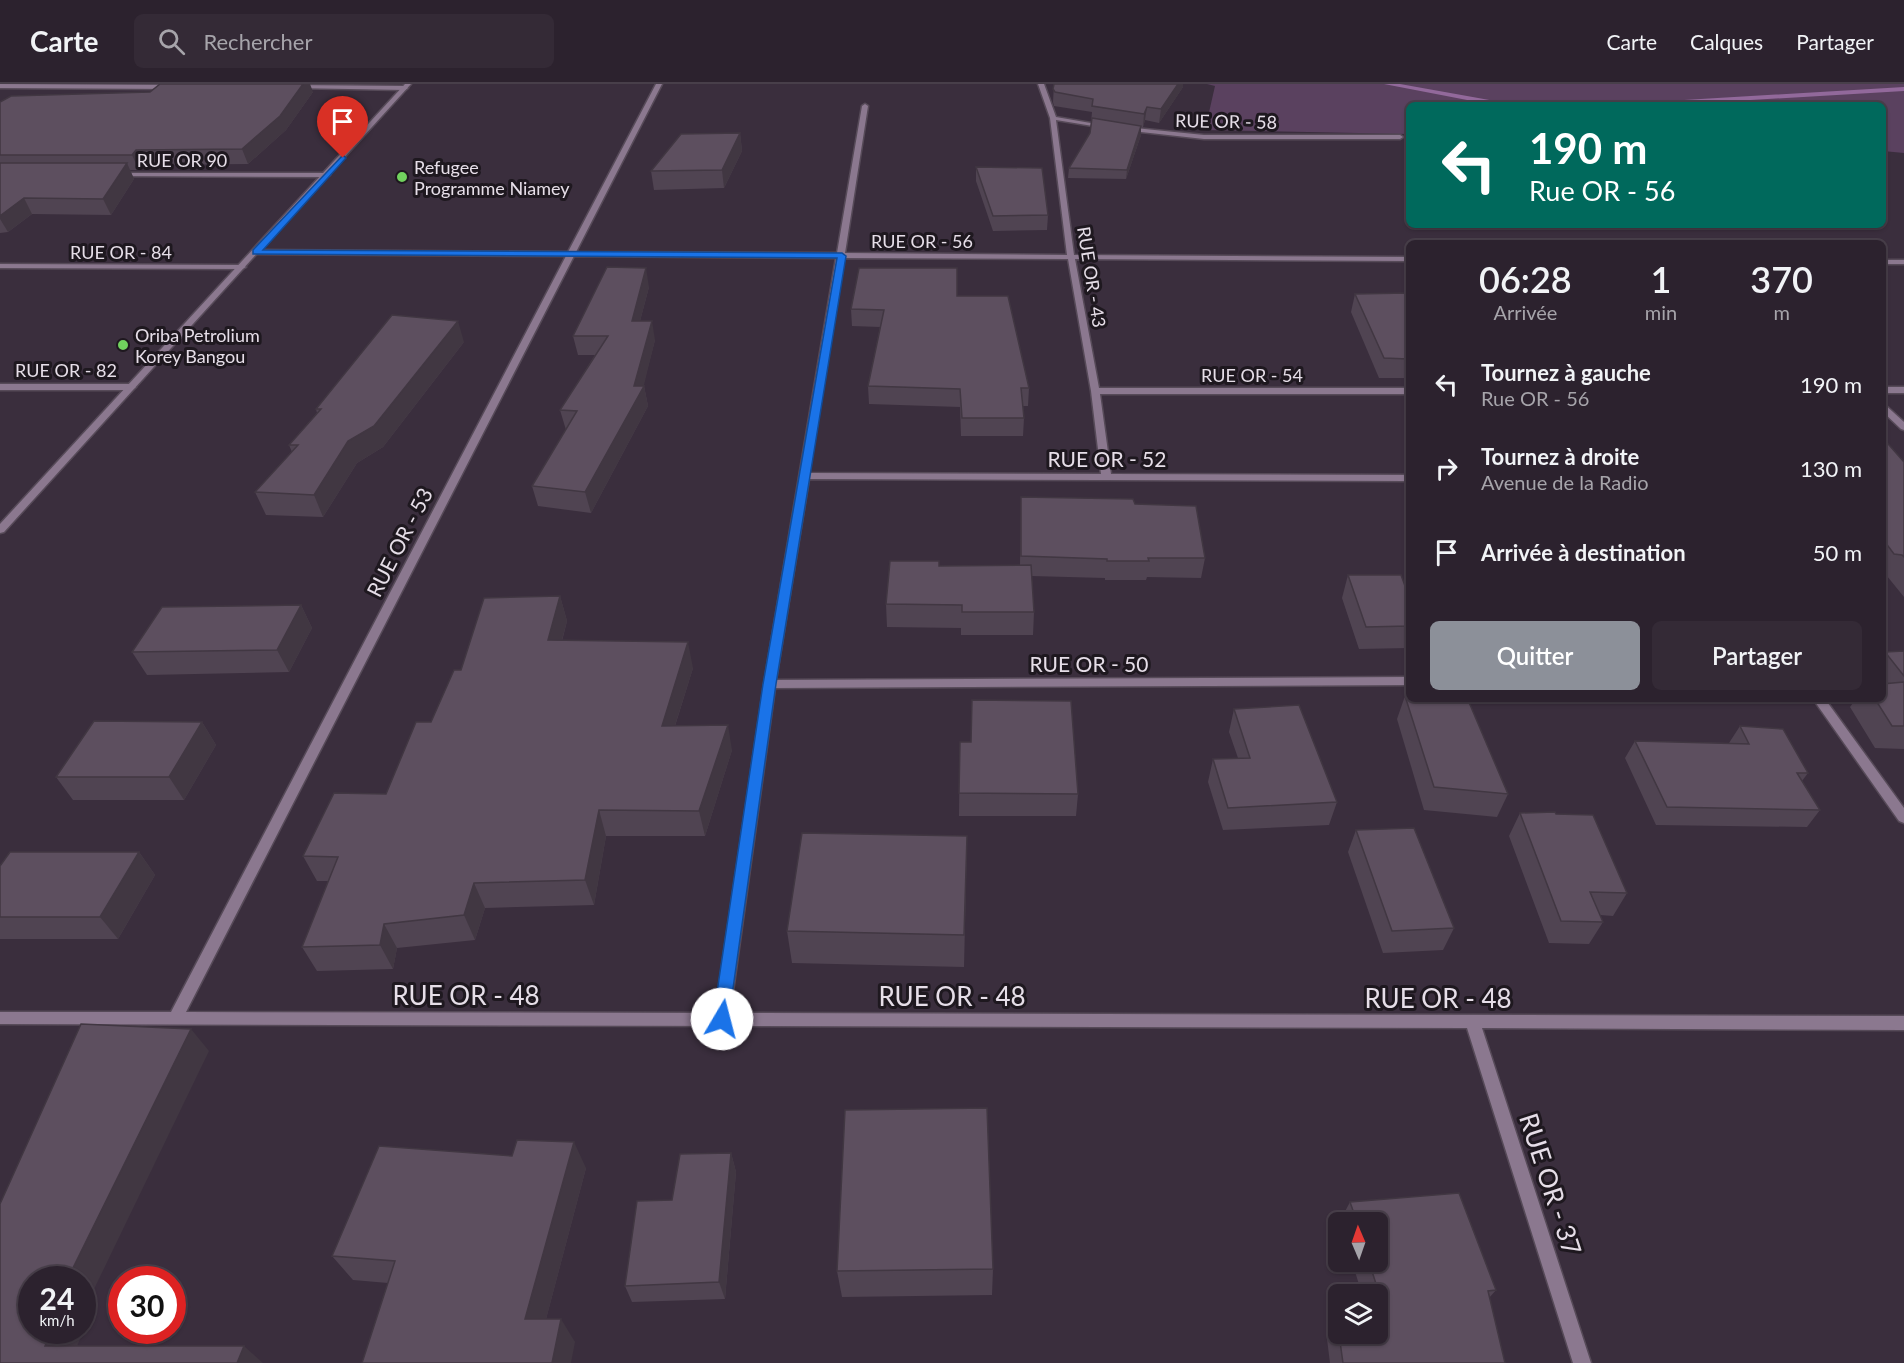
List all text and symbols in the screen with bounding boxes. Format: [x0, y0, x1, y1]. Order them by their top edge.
search box [134, 14, 554, 68]
text: Carte [30, 24, 98, 58]
icon: search [155, 25, 188, 58]
text: Rechercher [203, 28, 312, 55]
text: Carte [1606, 29, 1657, 54]
text: Calques [1690, 29, 1763, 54]
text: Partager [1796, 29, 1874, 54]
pin [317, 96, 368, 158]
icon: arrive [326, 105, 359, 138]
street label: RUE OR - 58 [1175, 109, 1277, 133]
text: 190 m [1529, 123, 1647, 173]
icon: left [1430, 126, 1508, 204]
street label: RUE OR 90 [137, 149, 227, 171]
place label: Refugee Programme Niamey [414, 156, 570, 199]
marker: Refugee Programme Niamey [395, 170, 409, 184]
text: Rue OR - 56 [1529, 174, 1675, 207]
street label: RUE OR - 43 [1073, 225, 1111, 329]
street label: RUE OR - 56 [871, 230, 973, 252]
street label: RUE OR - 84 [70, 241, 172, 263]
text: 06:28 [1479, 257, 1572, 301]
text: 1 [1651, 257, 1671, 301]
text: 370 [1750, 257, 1813, 301]
text: Arrivée [1493, 300, 1557, 324]
text: min [1645, 300, 1677, 324]
text: m [1773, 300, 1790, 324]
place label: Oriba Petrolium Korey Bangou [135, 324, 260, 367]
marker: Oriba Petrolium Korey Bangou [116, 338, 130, 352]
street label: RUE OR - 82 [15, 359, 117, 381]
text: Tournez à gauche [1481, 359, 1651, 386]
street label: RUE OR - 54 [1201, 364, 1303, 386]
icon: left [1430, 368, 1463, 401]
text: 190 m [1800, 371, 1862, 398]
text: Rue OR - 56 [1481, 386, 1589, 410]
text: Tournez à droite [1481, 443, 1639, 470]
street label: RUE OR - 52 [1048, 446, 1166, 471]
icon: right [1430, 452, 1463, 485]
text: 130 m [1800, 455, 1862, 482]
text: Avenue de la Radio [1481, 470, 1649, 494]
street label: RUE OR - 53 [361, 483, 437, 601]
icon: arrive [1430, 536, 1463, 569]
text: Arrivée à destination [1481, 539, 1686, 566]
text: 50 m [1813, 539, 1862, 566]
button: Quitter [1430, 621, 1640, 690]
button: Partager [1652, 621, 1862, 690]
street label: RUE OR - 50 [1030, 651, 1148, 676]
street label: RUE OR - 48 [392, 979, 540, 1011]
street label: RUE OR - 48 [878, 980, 1026, 1012]
street label: RUE OR - 48 [1364, 982, 1512, 1014]
position arrow [690, 987, 754, 1051]
street label: RUE OR - 37 [1513, 1109, 1589, 1259]
north arrow [1328, 1212, 1388, 1272]
map controls [1328, 1212, 1388, 1344]
speed limit sign: 30 [108, 1266, 186, 1344]
text: 24 [40, 1280, 74, 1316]
button: layers [1328, 1284, 1388, 1344]
text: km/h [39, 1311, 75, 1329]

